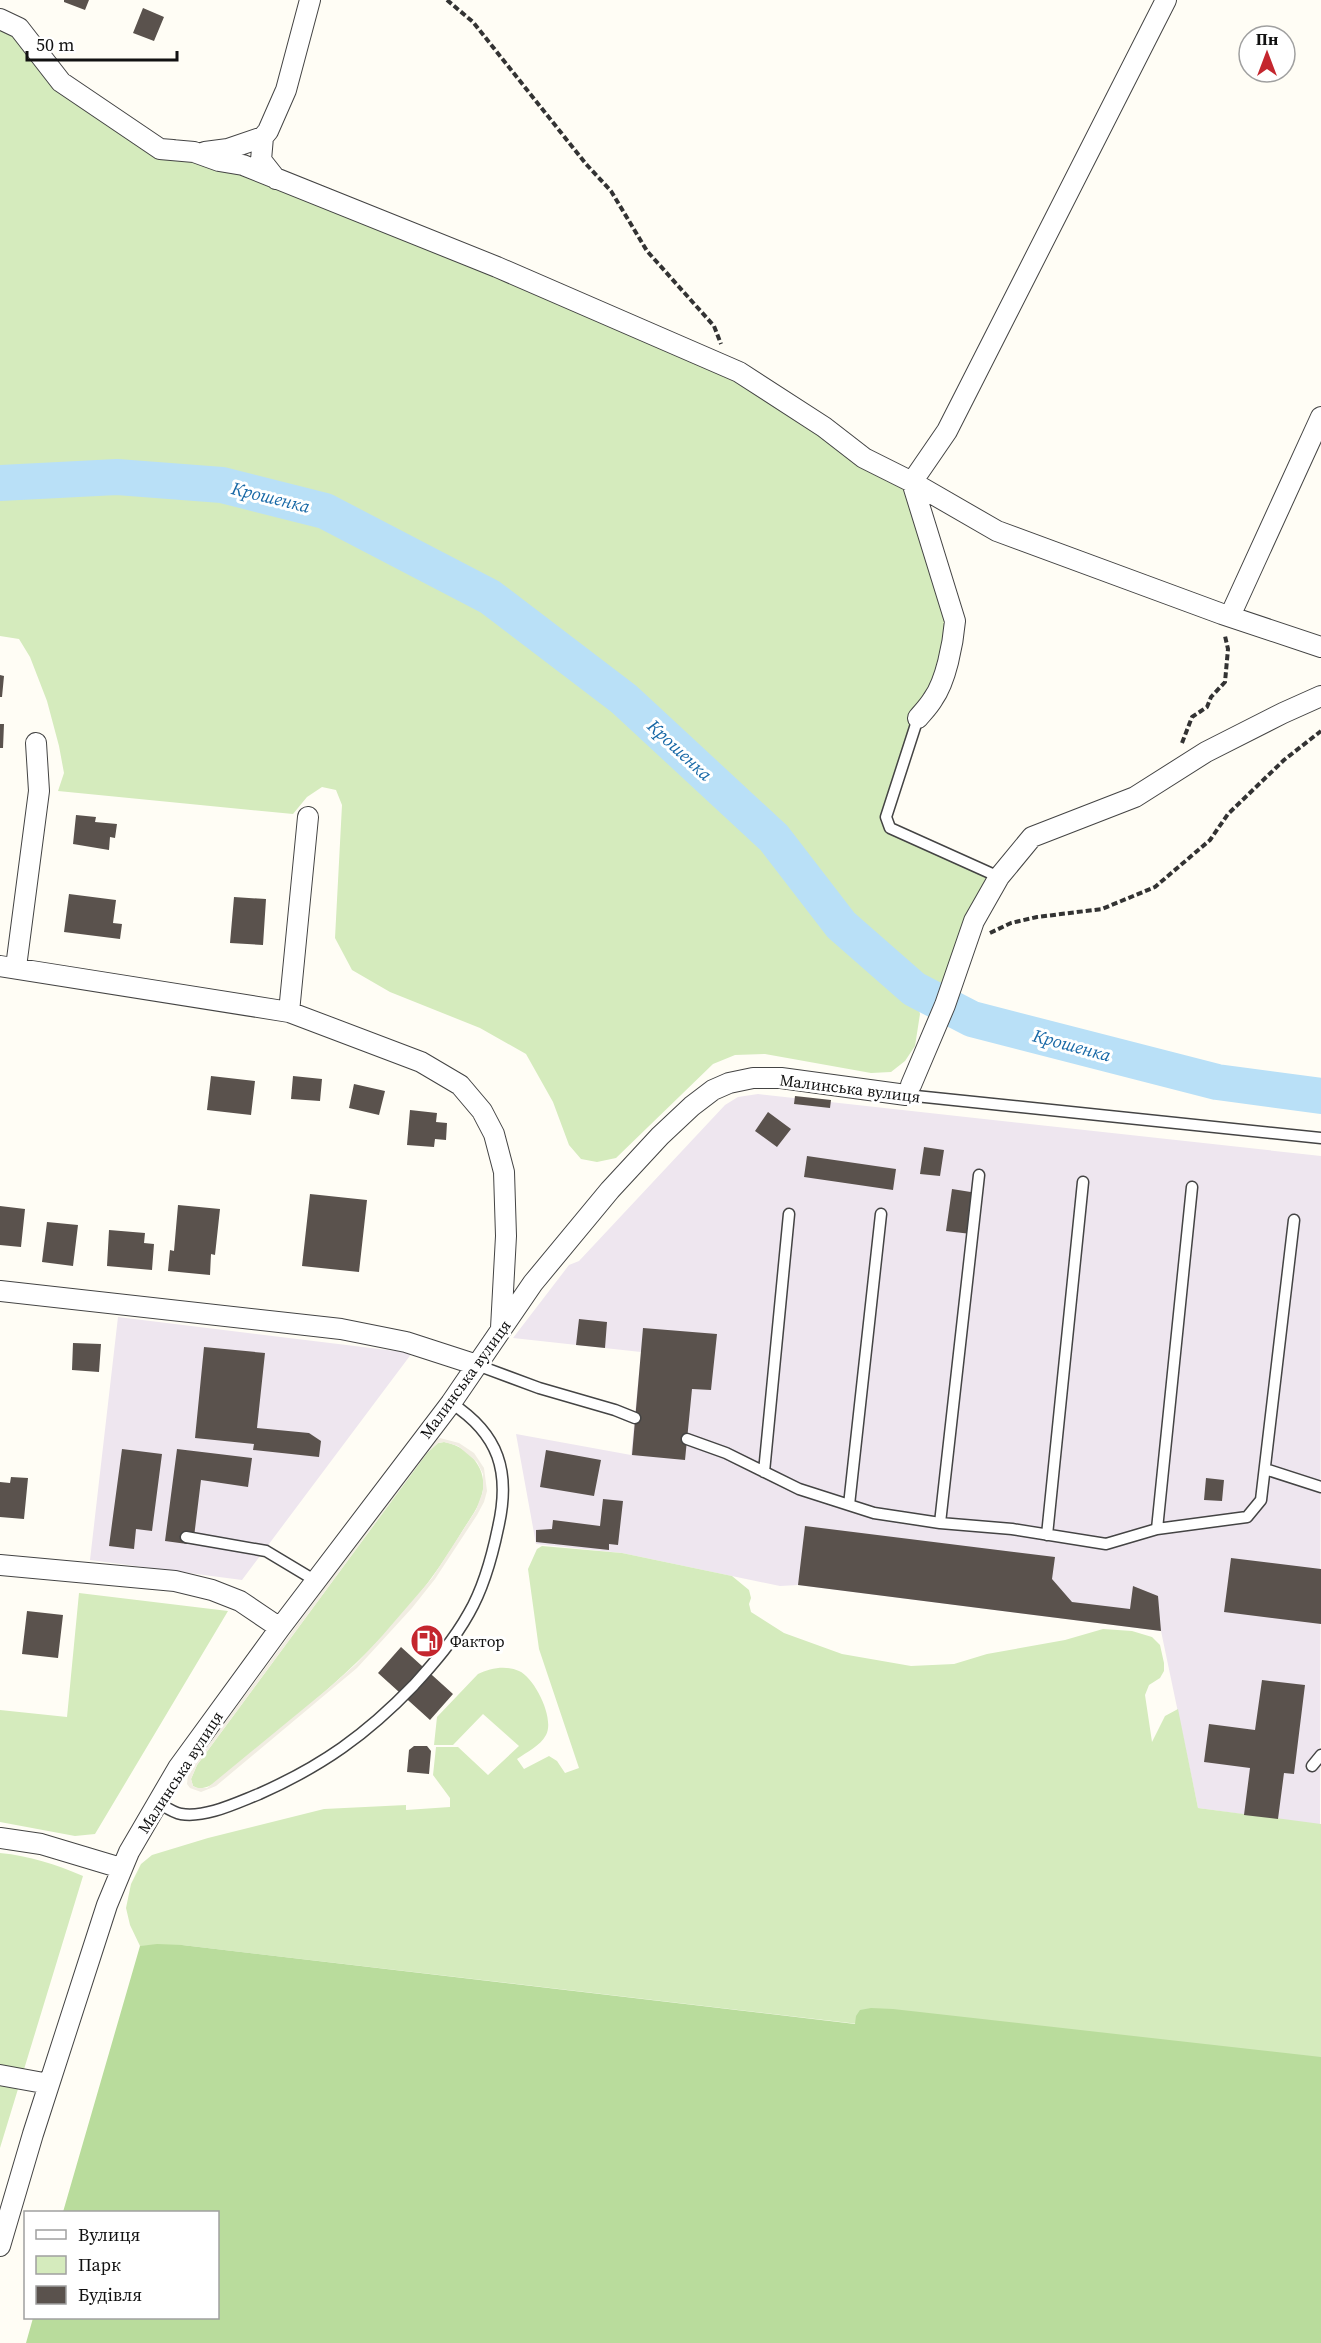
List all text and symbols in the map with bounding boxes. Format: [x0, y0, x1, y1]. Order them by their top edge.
scale bar [27, 24, 177, 62]
north arrow [1237, 24, 1297, 84]
text: Пн [1256, 28, 1278, 50]
text: 50 m [36, 32, 74, 57]
water label: Крошенка [228, 475, 313, 519]
water label: Крошенка [641, 713, 718, 787]
water label: Крошенка [1029, 1022, 1114, 1068]
street label: Малинська вулиця [778, 1068, 922, 1108]
street label: Малинська вулиця [414, 1315, 516, 1443]
fuel station icon: Фактор [409, 1623, 445, 1659]
place label: Фактор [450, 1630, 505, 1652]
street label: Малинська вулиця [132, 1707, 228, 1837]
legend [24, 2211, 219, 2319]
text: Вулиця [78, 2222, 140, 2247]
text: Парк [78, 2252, 121, 2277]
text: Будівля [78, 2282, 142, 2307]

